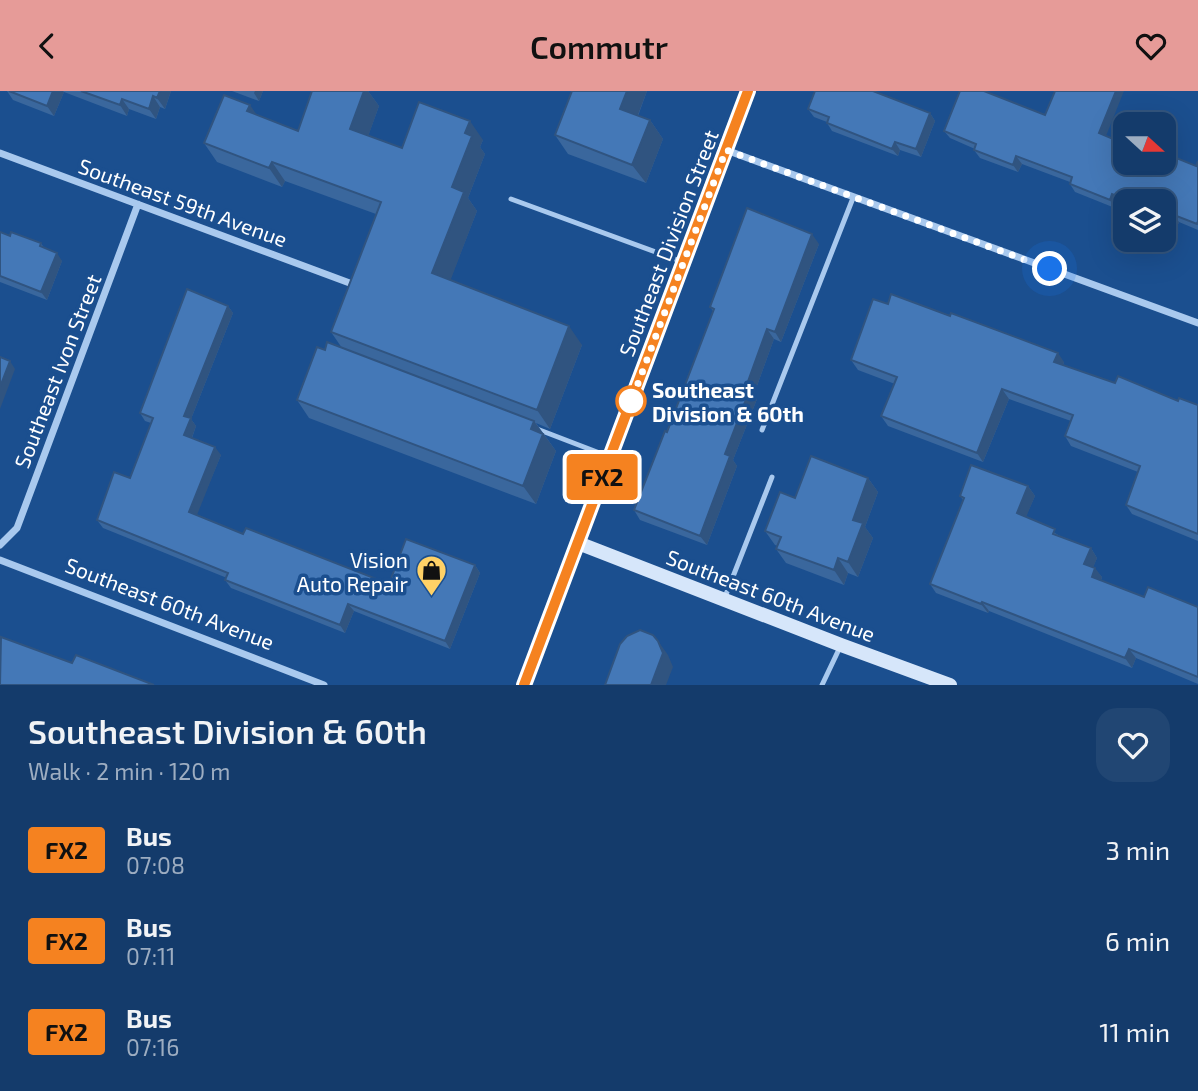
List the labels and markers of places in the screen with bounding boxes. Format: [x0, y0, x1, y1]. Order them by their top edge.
place label: Southeast Division & 60th [652, 377, 804, 426]
marker: Southeast Division & 60th [616, 386, 646, 416]
place label: Vision Auto Repair [297, 547, 409, 596]
shop icon: Vision Auto Repair [414, 554, 448, 598]

